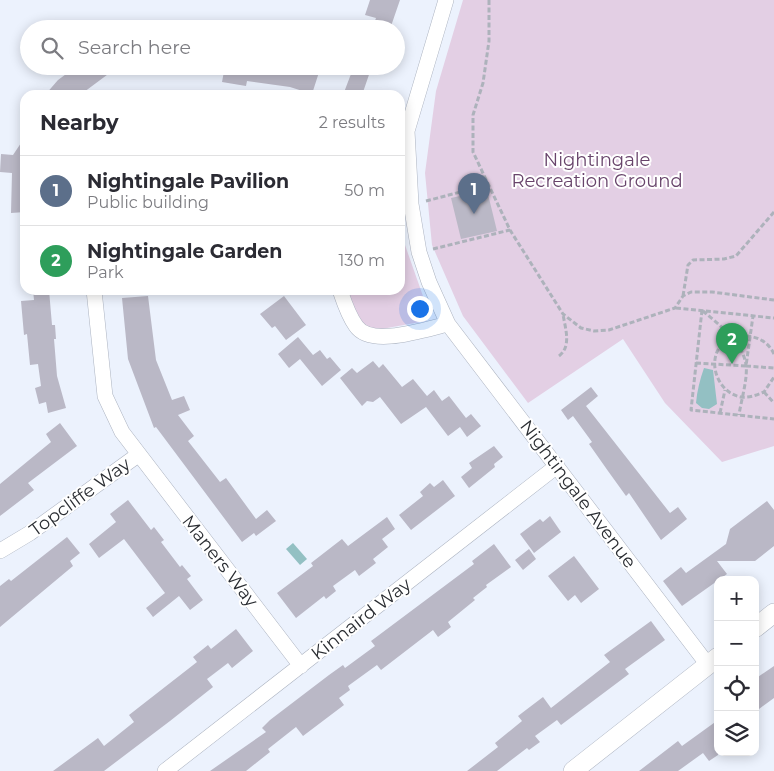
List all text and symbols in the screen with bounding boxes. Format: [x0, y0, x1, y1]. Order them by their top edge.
search box [20, 20, 405, 75]
icon: search [38, 34, 66, 62]
text: Search here [78, 36, 191, 59]
text: Nearby [40, 110, 119, 135]
text: 2 results [319, 113, 385, 132]
park label: Nightingale Recreation Ground [511, 149, 683, 192]
text: Nightingale Pavilion [87, 170, 289, 193]
pin: 1 [458, 173, 490, 214]
text: 1 [53, 181, 59, 200]
text: 50 m [344, 181, 385, 200]
text: Public building [87, 193, 209, 212]
text: Nightingale Garden [87, 240, 282, 263]
text: 2 [51, 251, 61, 270]
text: 130 m [338, 251, 385, 270]
text: Park [87, 263, 124, 282]
your location [407, 296, 433, 322]
pin: 2 [716, 323, 748, 364]
street label: Nightingale Avenue [515, 416, 641, 572]
street label: Topcliffe Way [25, 453, 135, 541]
street label: Maners Way [177, 511, 263, 612]
street label: Kinnaird Way [307, 573, 415, 665]
map controls [714, 576, 759, 756]
button: + [714, 576, 759, 621]
button: − [714, 621, 759, 666]
button: locate [714, 666, 759, 711]
button: layers [714, 711, 759, 756]

